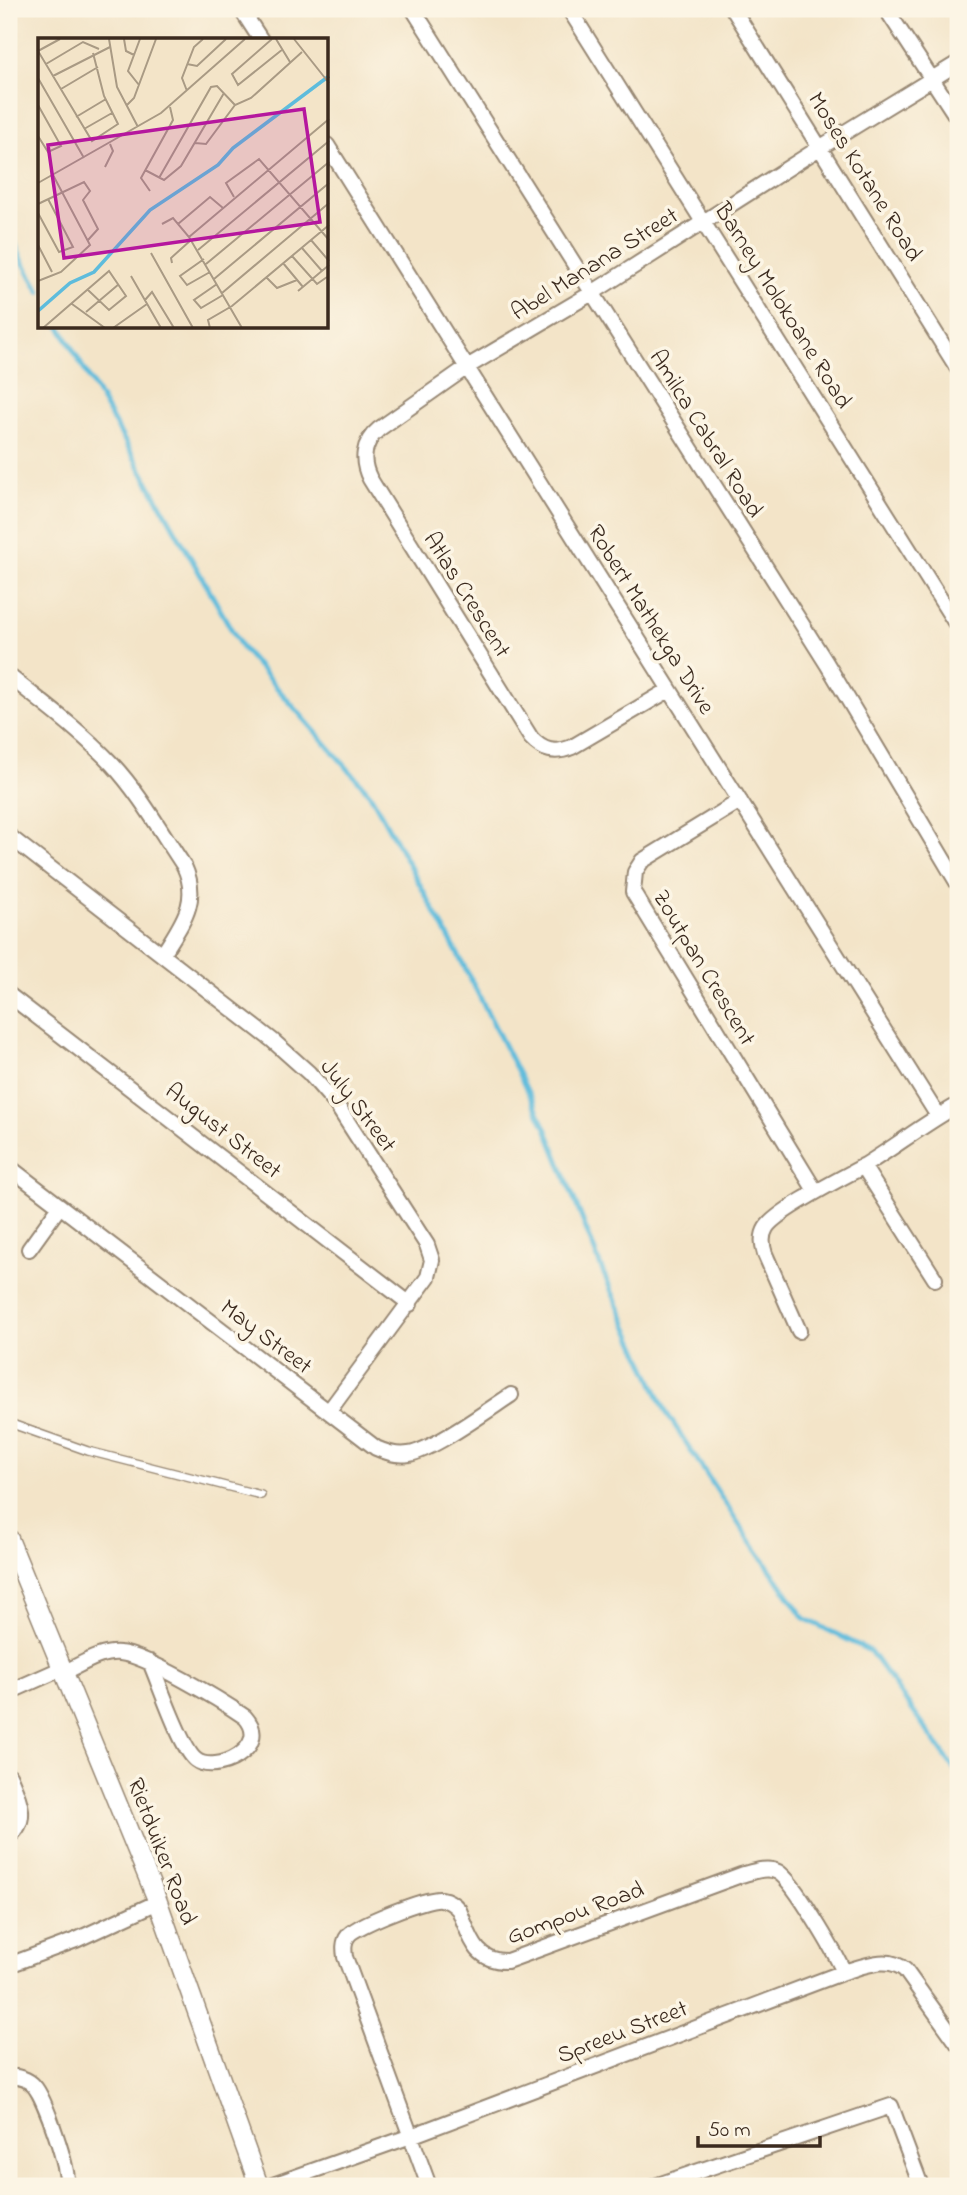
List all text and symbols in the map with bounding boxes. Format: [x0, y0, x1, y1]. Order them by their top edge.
inset map [38, 38, 329, 329]
street label: Moses Kotane Road [798, 86, 930, 269]
street label: Barney Molokoane Road [703, 196, 860, 417]
street label: Abel Manana Street [505, 199, 686, 331]
street label: Amilca Cabral Road [639, 343, 771, 526]
street label: Robert Mathekga Drive [577, 519, 723, 722]
street label: Atlas Crescent [413, 525, 519, 665]
street label: Zoutpan Crescent [642, 884, 763, 1053]
street label: July Street [309, 1052, 404, 1161]
street label: August Street [157, 1075, 288, 1189]
street label: May Street [211, 1292, 319, 1385]
street label: Rietduiker Road [117, 1773, 205, 1931]
street label: Gompou Road [502, 1873, 650, 1955]
street label: Spreeu Street [552, 1992, 693, 2074]
scale bar [698, 2104, 820, 2148]
text: 50 m [708, 2116, 751, 2146]

